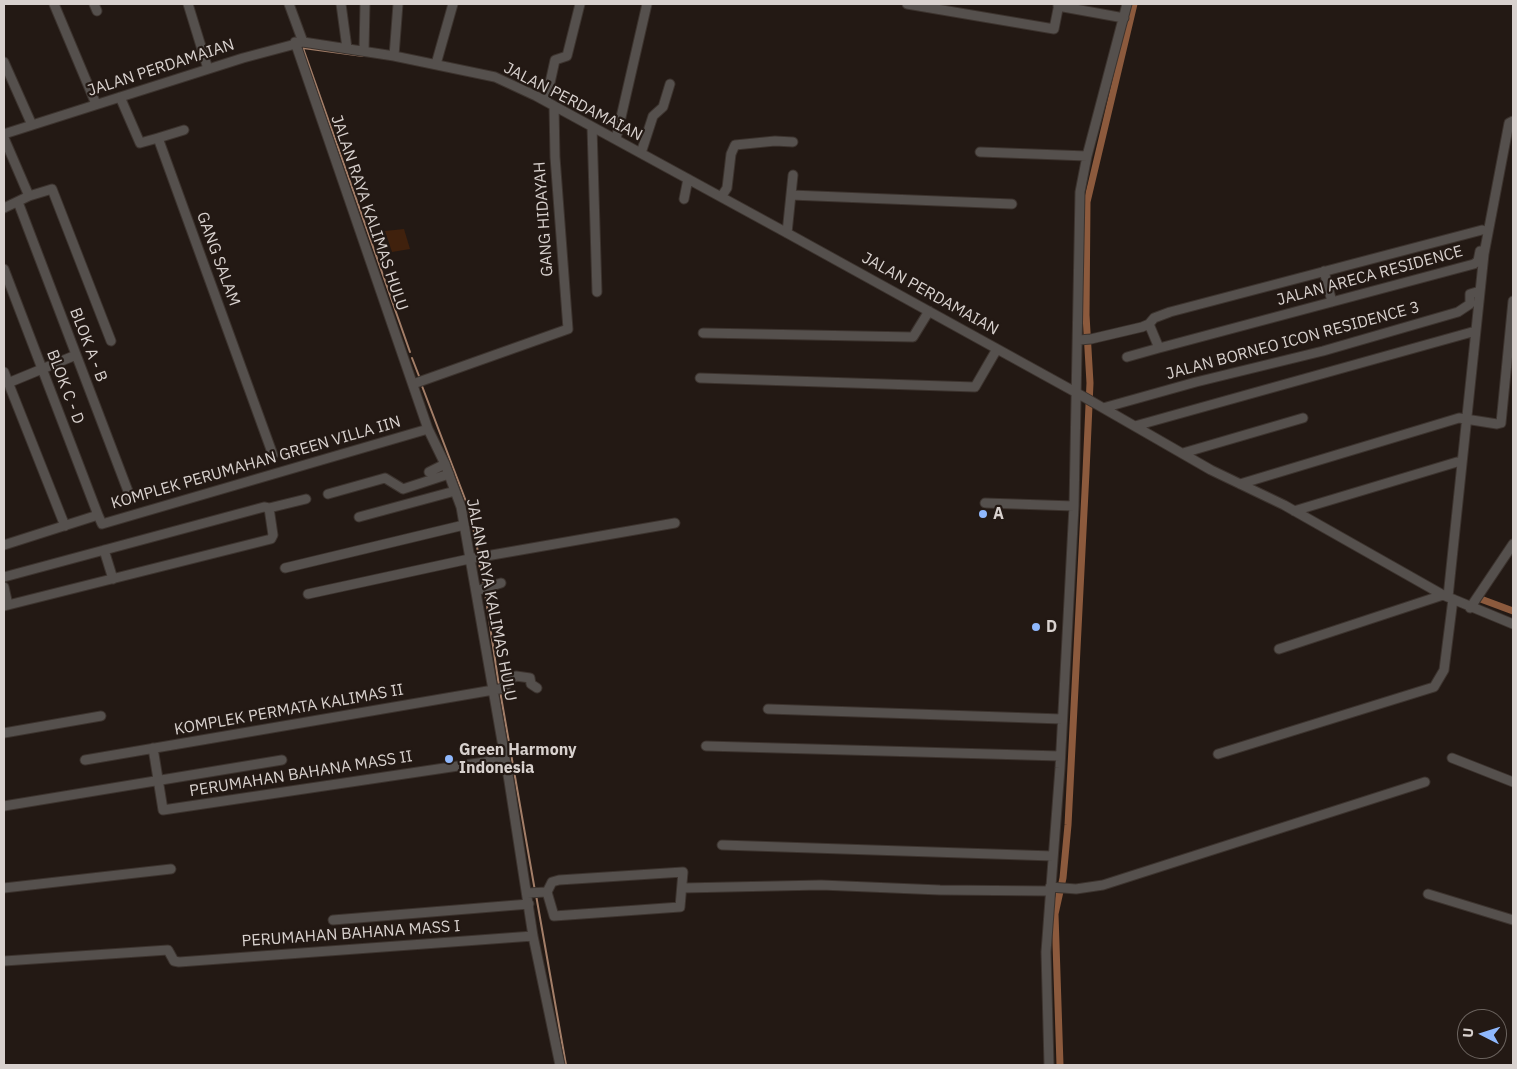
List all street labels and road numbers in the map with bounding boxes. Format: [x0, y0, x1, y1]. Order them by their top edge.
street label: JALAN PERDAMAIAN [85, 35, 237, 101]
street label: JALAN PERDAMAIAN [500, 59, 646, 145]
street label: JALAN RAYA KALIMAS HULU [326, 113, 412, 313]
street label: GANG HIDAYAH [530, 161, 558, 277]
street label: GANG SALAM [192, 209, 244, 309]
street label: JALAN ARECA RESIDENCE [1275, 242, 1465, 310]
street label: JALAN PERDAMAIAN [858, 248, 1002, 340]
street label: JALAN BORNEO ICON RESIDENCE 3 [1164, 298, 1422, 384]
street label: BLOK A - B [65, 305, 111, 385]
street label: BLOK C - D [42, 347, 88, 427]
street label: KOMPLEK PERUMAHAN GREEN VILLA IIN [109, 412, 403, 514]
street label: JALAN RAYA KALIMAS HULU [462, 497, 520, 703]
street label: KOMPLEK PERMATA KALIMAS II [173, 680, 405, 740]
street label: PERUMAHAN BAHANA MASS II [188, 747, 414, 801]
street label: PERUMAHAN BAHANA MASS I [241, 917, 461, 951]

